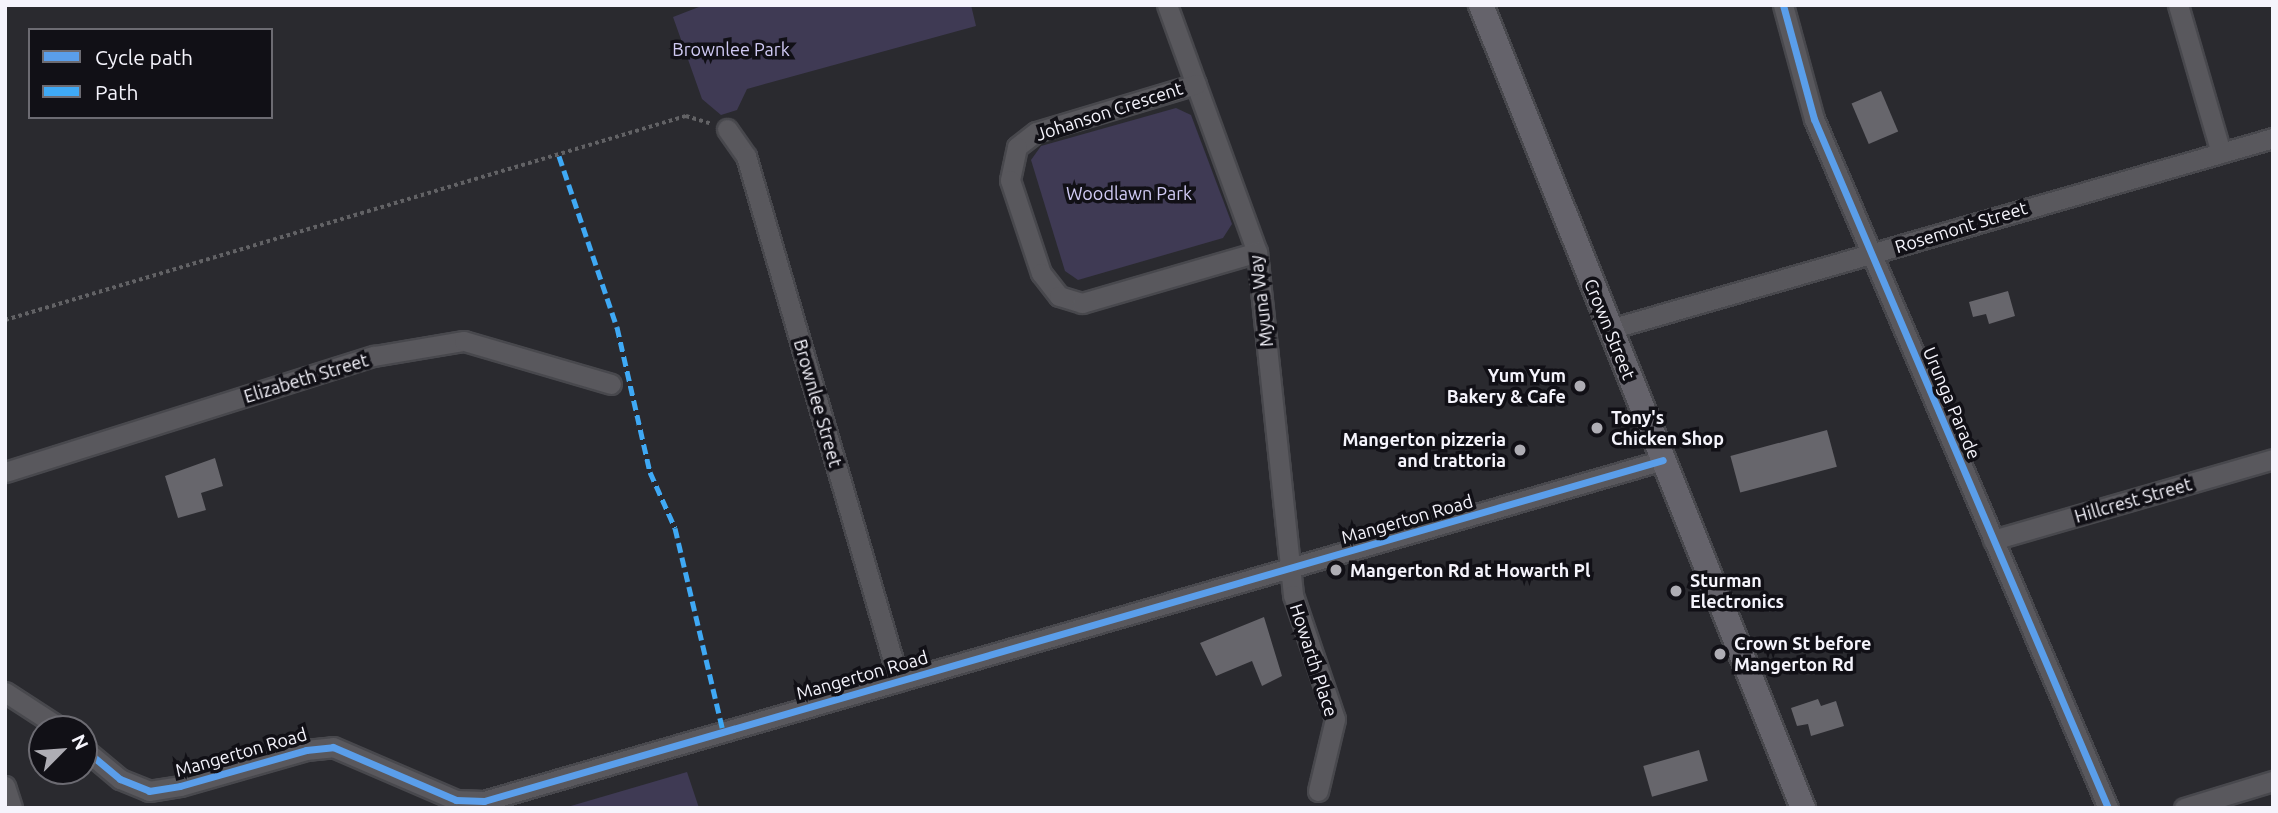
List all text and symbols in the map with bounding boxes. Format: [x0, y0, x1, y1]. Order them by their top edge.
legend [28, 28, 273, 119]
park label: Brownlee Park [672, 38, 790, 60]
text: Cycle path [95, 45, 193, 69]
street label: Johanson Crescent [1033, 77, 1185, 145]
text: Path [95, 80, 138, 104]
park label: Woodlawn Park [1066, 182, 1192, 204]
street label: Rosemont Street [1892, 197, 2030, 257]
street label: Myuna Way [1245, 254, 1277, 348]
street label: Crown Street [1580, 275, 1640, 383]
street label: Brownlee Street [789, 337, 847, 469]
street label: Urunga Parade [1919, 344, 1985, 462]
street label: Elizabeth Street [241, 349, 371, 407]
place label: Yum Yum Bakery & Cafe [1447, 365, 1566, 408]
marker: Yum Yum Bakery & Cafe [1572, 378, 1588, 394]
place label: Tony's Chicken Shop [1611, 407, 1724, 450]
marker: Tony's Chicken Shop [1589, 420, 1605, 436]
place label: Mangerton pizzeria and trattoria [1342, 429, 1506, 472]
marker: Mangerton pizzeria and trattoria [1512, 442, 1528, 458]
street label: Hillcrest Street [2072, 473, 2194, 527]
street label: Mangerton Road [1339, 490, 1475, 548]
place label: Mangerton Rd at Howarth Pl [1350, 559, 1590, 581]
marker: Mangerton Rd at Howarth Pl [1328, 562, 1344, 578]
place label: Sturman Electronics [1690, 570, 1784, 612]
marker: Sturman Electronics [1668, 583, 1684, 599]
street label: Howarth Place [1286, 601, 1342, 719]
place label: Crown St before Mangerton Rd [1734, 633, 1871, 676]
street label: Mangerton Road [794, 646, 930, 704]
marker: Crown St before Mangerton Rd [1712, 646, 1728, 662]
north arrow [28, 715, 98, 785]
street label: Mangerton Road [173, 723, 309, 781]
text: N [67, 731, 93, 753]

